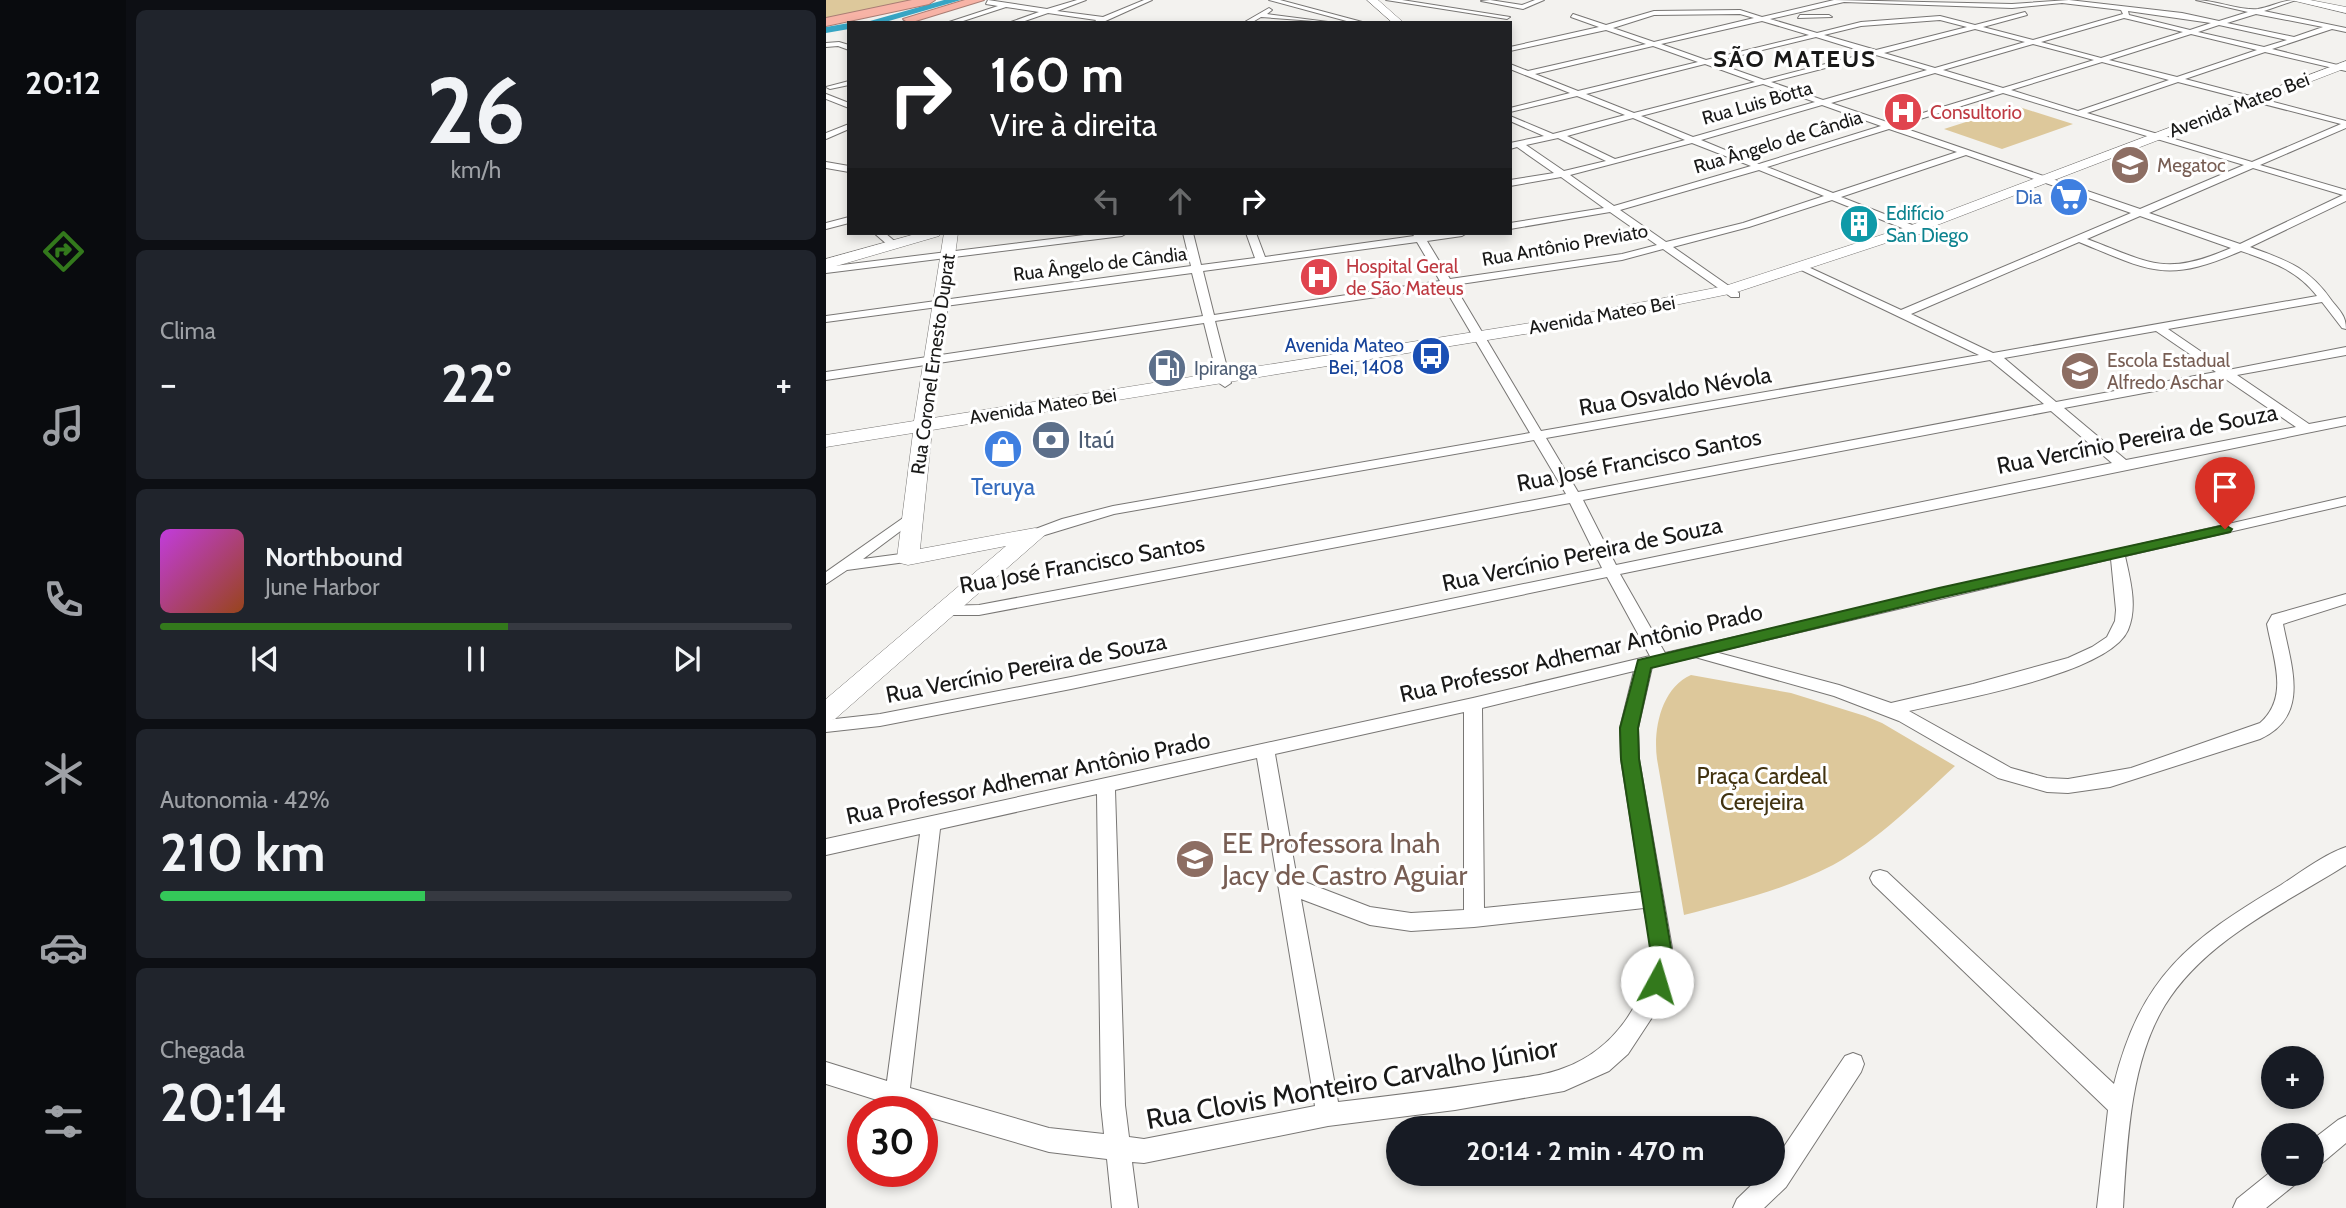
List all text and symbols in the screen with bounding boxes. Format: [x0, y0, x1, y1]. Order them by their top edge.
district label: SÃO MATEUS [1713, 44, 1877, 73]
text: 160 m [990, 45, 1124, 104]
icon: right [875, 49, 966, 140]
text: 26 [426, 55, 526, 166]
text: 20:12 [25, 63, 101, 102]
street label: Avenida Mateo Bei [2165, 68, 2313, 142]
street label: Rua Luis Botta [1699, 76, 1815, 130]
hospital icon: Consultorio [1882, 91, 1924, 133]
place label: Consultorio [1930, 101, 2022, 124]
street label: Rua Ângelo de Cândia [1691, 104, 1865, 179]
text: Vire à direita [990, 105, 1157, 144]
school or university icon: Megatoc [2109, 144, 2151, 186]
place label: Megatoc [2157, 154, 2226, 177]
text: km/h [451, 156, 501, 184]
supermarket icon: Dia [2048, 176, 2090, 218]
icon: left [1088, 182, 1126, 220]
icon: ahead [1161, 182, 1199, 220]
icon: right [1234, 182, 1272, 220]
place label: Dia [2015, 186, 2042, 209]
place label: Edifício San Diego [1886, 202, 1968, 247]
building icon: Edifício San Diego [1838, 203, 1880, 245]
street label: Rua Antônio Previato [1480, 219, 1650, 271]
icon: directions [39, 227, 88, 276]
street label: Rua Ângelo de Cândia [1012, 241, 1188, 286]
street label: Rua Coronel Ernesto Duprat [906, 251, 960, 476]
place label: Hospital Geral de São Mateus [1346, 255, 1464, 300]
hospital icon: Hospital Geral de São Mateus [1298, 256, 1340, 298]
street label: Avenida Mateo Bei [1527, 291, 1677, 339]
text: Clima [160, 317, 216, 345]
place label: Avenida Mateo Bei, 1408 [1285, 334, 1404, 379]
bus stop icon: Avenida Mateo Bei, 1408 [1410, 335, 1452, 377]
fuel station icon: Ipiranga [1146, 347, 1188, 389]
place label: Escola Estadual Alfredo Aschar [2107, 349, 2231, 394]
school or university icon: Escola Estadual Alfredo Aschar [2059, 350, 2101, 392]
text: 22° [441, 352, 511, 415]
place label: Ipiranga [1194, 357, 1257, 380]
text: − [160, 360, 177, 407]
text: + [775, 360, 792, 407]
street label: Rua Osvaldo Névola [1577, 360, 1773, 422]
street label: Avenida Mateo Bei [968, 383, 1118, 429]
street label: Rua Vercínio Pereira de Souza [1994, 398, 2280, 480]
icon: music [39, 401, 88, 450]
bank icon: Itaú [1030, 419, 1072, 461]
street label: Rua José Francisco Santos [1514, 423, 1764, 497]
place label: Itaú [1078, 426, 1115, 454]
shop icon: Teruya [982, 428, 1024, 470]
pin [2195, 457, 2255, 529]
icon: arrive [2206, 468, 2244, 506]
place label: Teruya [971, 473, 1035, 501]
street label: Rua Vercínio Pereira de Souza [1439, 511, 1725, 597]
street label: Rua José Francisco Santos [957, 529, 1207, 599]
text: Northbound [265, 541, 403, 573]
text: June Harbor [265, 573, 379, 601]
icon: phone [39, 575, 88, 624]
street label: Rua Professor Adhemar Antônio Prado [1397, 598, 1765, 708]
street label: Rua Vercínio Pereira de Souza [883, 627, 1169, 709]
icon: previous [246, 640, 284, 678]
icon: pause [457, 640, 495, 678]
icon: next [668, 640, 706, 678]
street label: Rua Professor Adhemar Antônio Prado [843, 726, 1213, 830]
icon: climate [39, 749, 88, 798]
park label: Praça Cardeal Cerejeira [1697, 762, 1828, 816]
text: Autonomia · 42% [160, 786, 330, 814]
text: 210 km [160, 821, 326, 884]
place label: EE Professora Inah Jacy de Castro Aguiar [1221, 826, 1468, 892]
school or university icon: EE Professora Inah Jacy de Castro Aguiar [1174, 838, 1216, 880]
icon: car [39, 923, 88, 972]
position arrow [1620, 945, 1694, 1019]
street label: Rua Clovis Monteiro Carvalho Júnior [1143, 1030, 1561, 1136]
text: Chegada [160, 1036, 245, 1064]
map controls [2261, 1046, 2324, 1186]
button: + [2261, 1046, 2324, 1109]
text: 20:14 [160, 1071, 287, 1134]
speed limit sign: 30 [847, 1096, 938, 1187]
icon: filters [39, 1097, 88, 1146]
button: − [2261, 1123, 2324, 1186]
text: 20:14 · 2 min · 470 m [1467, 1135, 1704, 1167]

